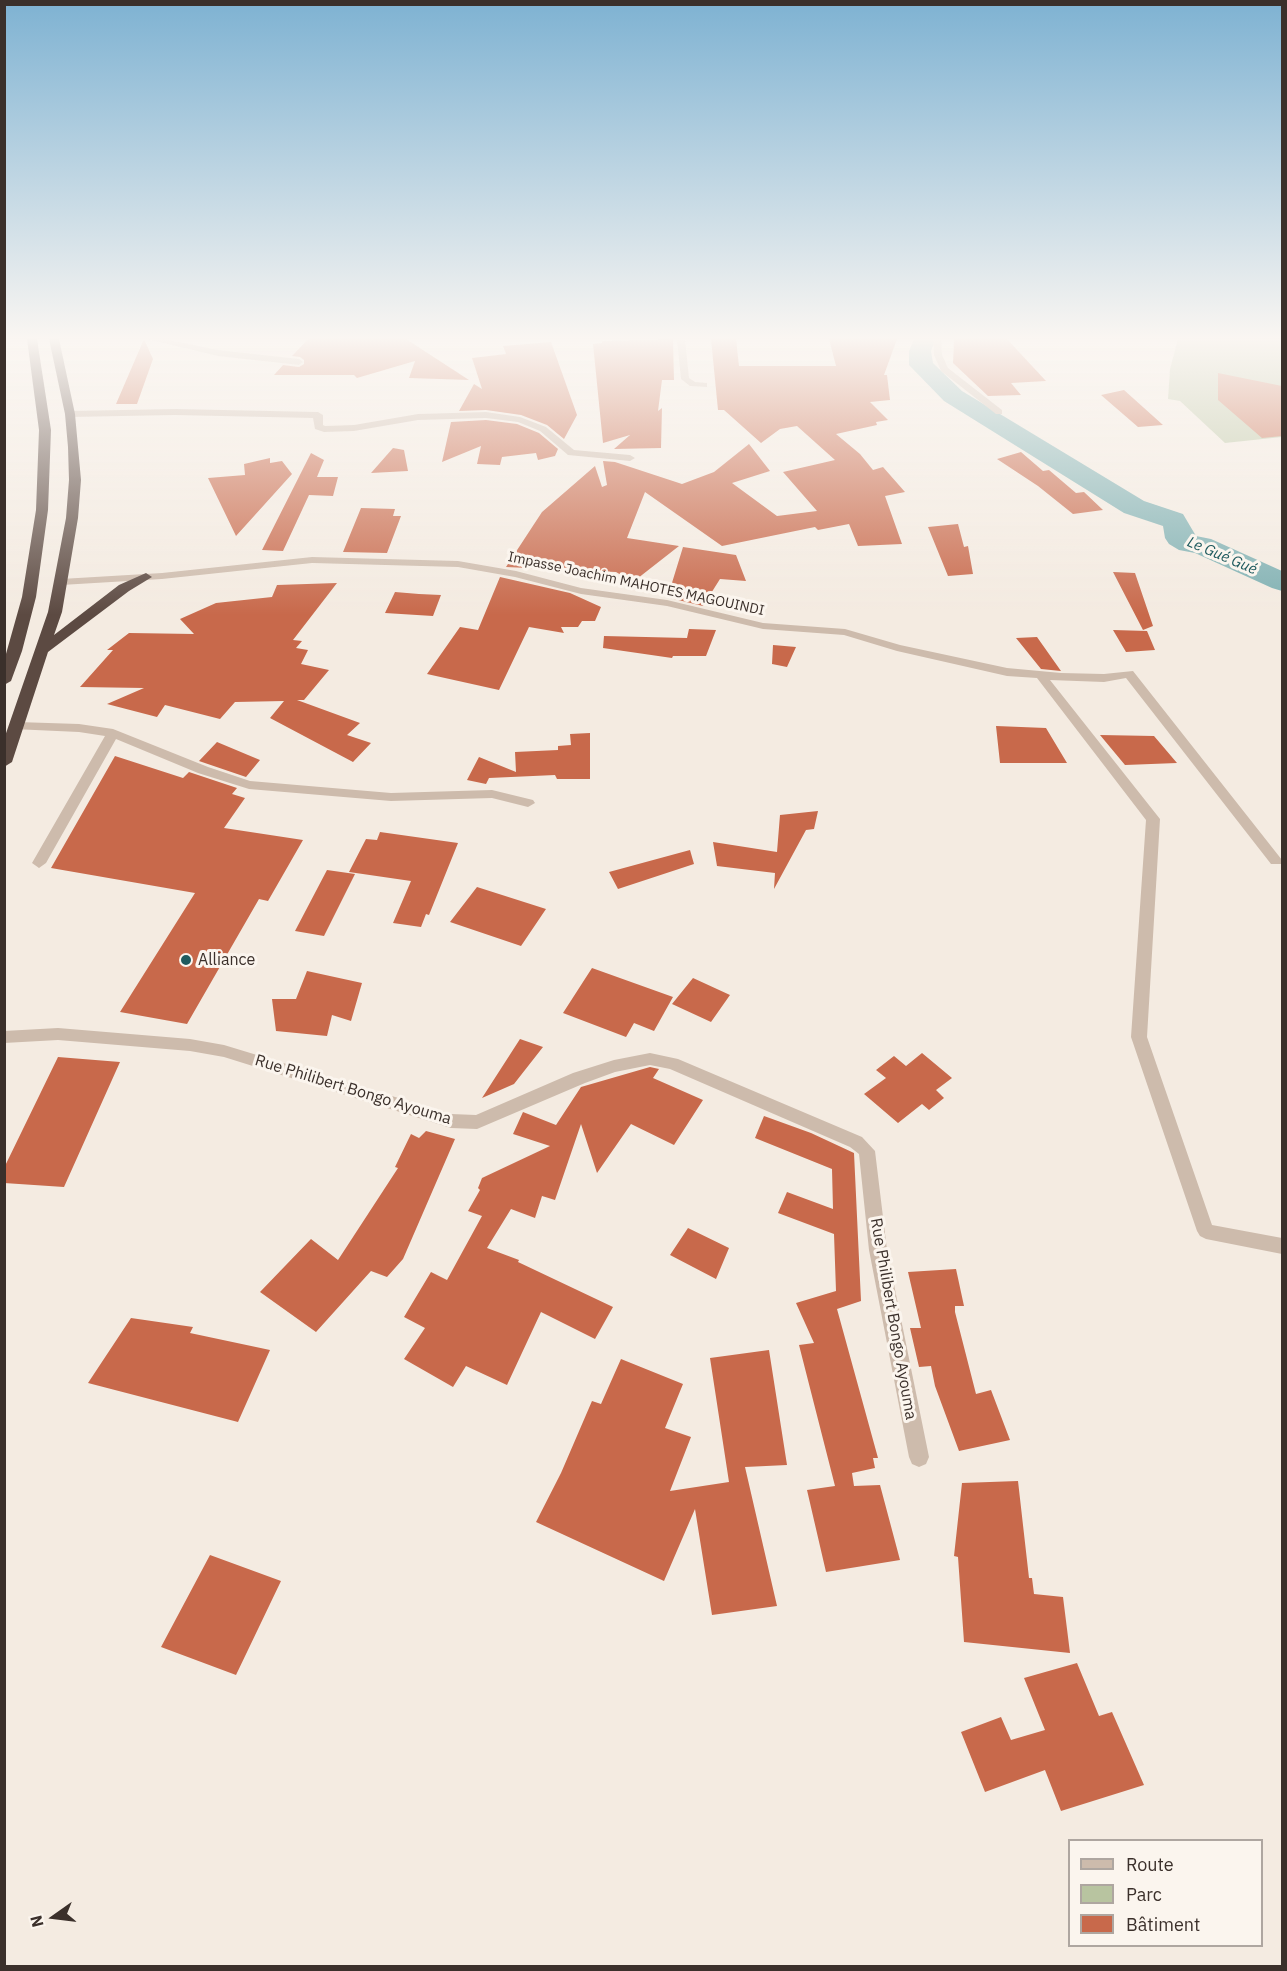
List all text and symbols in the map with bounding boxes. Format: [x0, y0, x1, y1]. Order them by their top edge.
water label: Le Gué Gué [1185, 533, 1259, 579]
street label: Impasse Joachim MAHOTES MAGOUINDI [506, 549, 766, 619]
place label: Alliance [198, 950, 255, 970]
marker: Alliance [179, 953, 193, 967]
street label: Rue Philibert Bongo Ayouma [252, 1051, 454, 1129]
street label: Rue Philibert Bongo Ayouma [866, 1217, 920, 1421]
legend [1068, 1839, 1263, 1947]
text: Route [1126, 1853, 1174, 1876]
text: Parc [1126, 1883, 1162, 1906]
north arrow [24, 1887, 84, 1947]
text: N [25, 1913, 48, 1929]
text: Bâtiment [1126, 1913, 1200, 1936]

